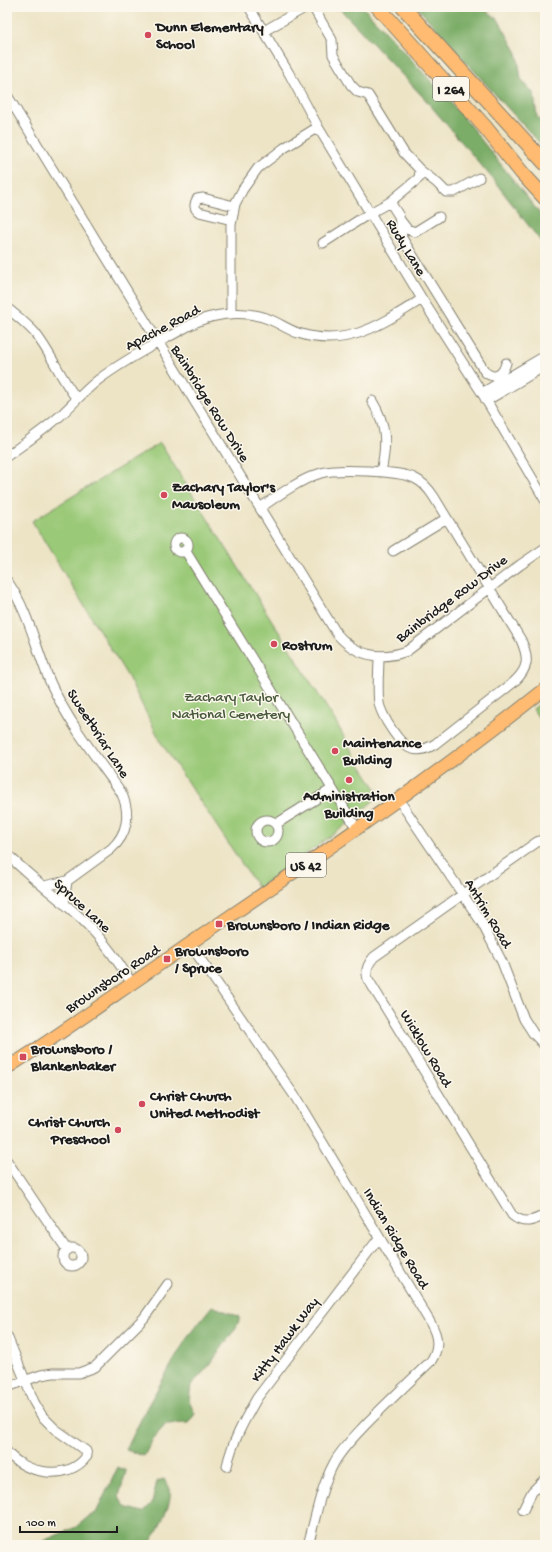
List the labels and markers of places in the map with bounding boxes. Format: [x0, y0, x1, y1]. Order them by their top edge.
place label: Dunn Elementary School [154, 19, 264, 54]
marker: Dunn Elementary School [143, 30, 153, 40]
place label: Zachary Taylor's Mausoleum [172, 479, 276, 514]
marker: Zachary Taylor's Mausoleum [159, 490, 169, 500]
place label: Rostrum [281, 637, 333, 655]
marker: Rostrum [269, 639, 279, 649]
place label: Maintenance Building [342, 735, 423, 770]
marker: Maintenance Building [330, 746, 340, 756]
marker: Administration Building [344, 775, 354, 785]
place label: Administration Building [302, 788, 396, 823]
place label: Brownsboro / Indian Ridge [226, 917, 391, 935]
marker: Brownsboro / Indian Ridge [214, 919, 224, 929]
place label: Brownsboro / Spruce [174, 943, 249, 978]
marker: Brownsboro / Spruce [162, 954, 172, 964]
place label: Brownsboro / Blankenbaker [30, 1041, 117, 1076]
marker: Brownsboro / Blankenbaker [18, 1052, 28, 1062]
place label: Christ Church United Methodist [149, 1088, 261, 1123]
marker: Christ Church United Methodist [137, 1099, 147, 1109]
place label: Christ Church Preschool [27, 1114, 111, 1149]
marker: Christ Church Preschool [113, 1125, 123, 1135]

